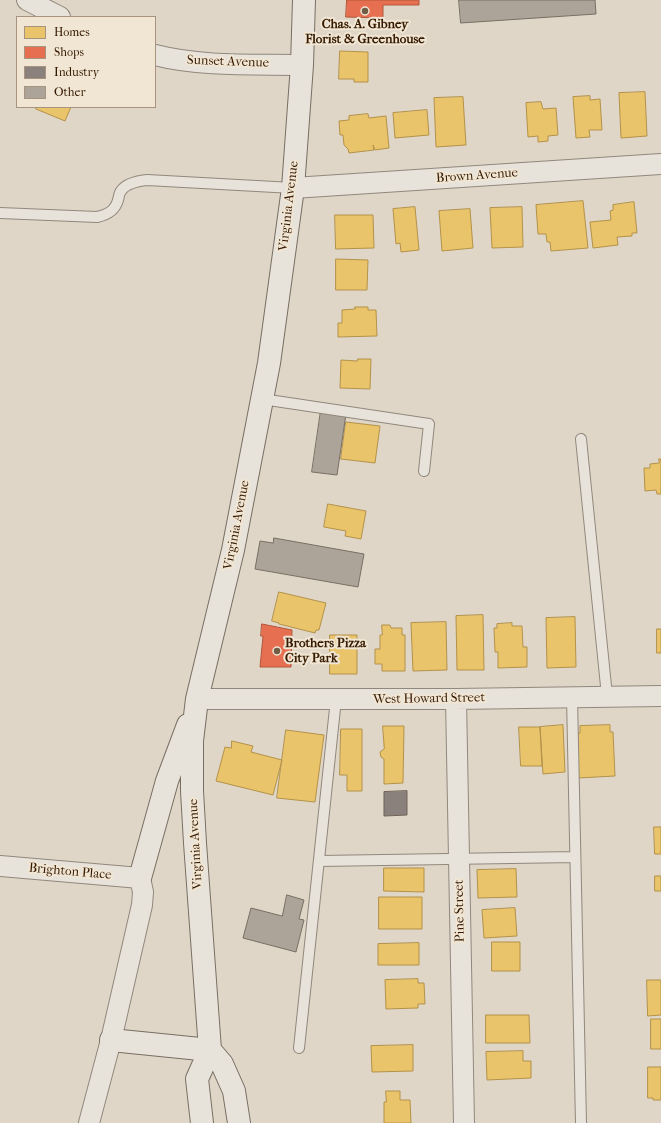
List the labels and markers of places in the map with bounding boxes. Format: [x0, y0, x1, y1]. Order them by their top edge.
marker: Chas. A. Gibney Florist & Greenhouse [360, 6, 370, 16]
place label: Chas. A. Gibney Florist & Greenhouse [305, 17, 425, 48]
place label: Brothers Pizza City Park [285, 636, 366, 667]
marker: Brothers Pizza City Park [272, 646, 282, 656]

